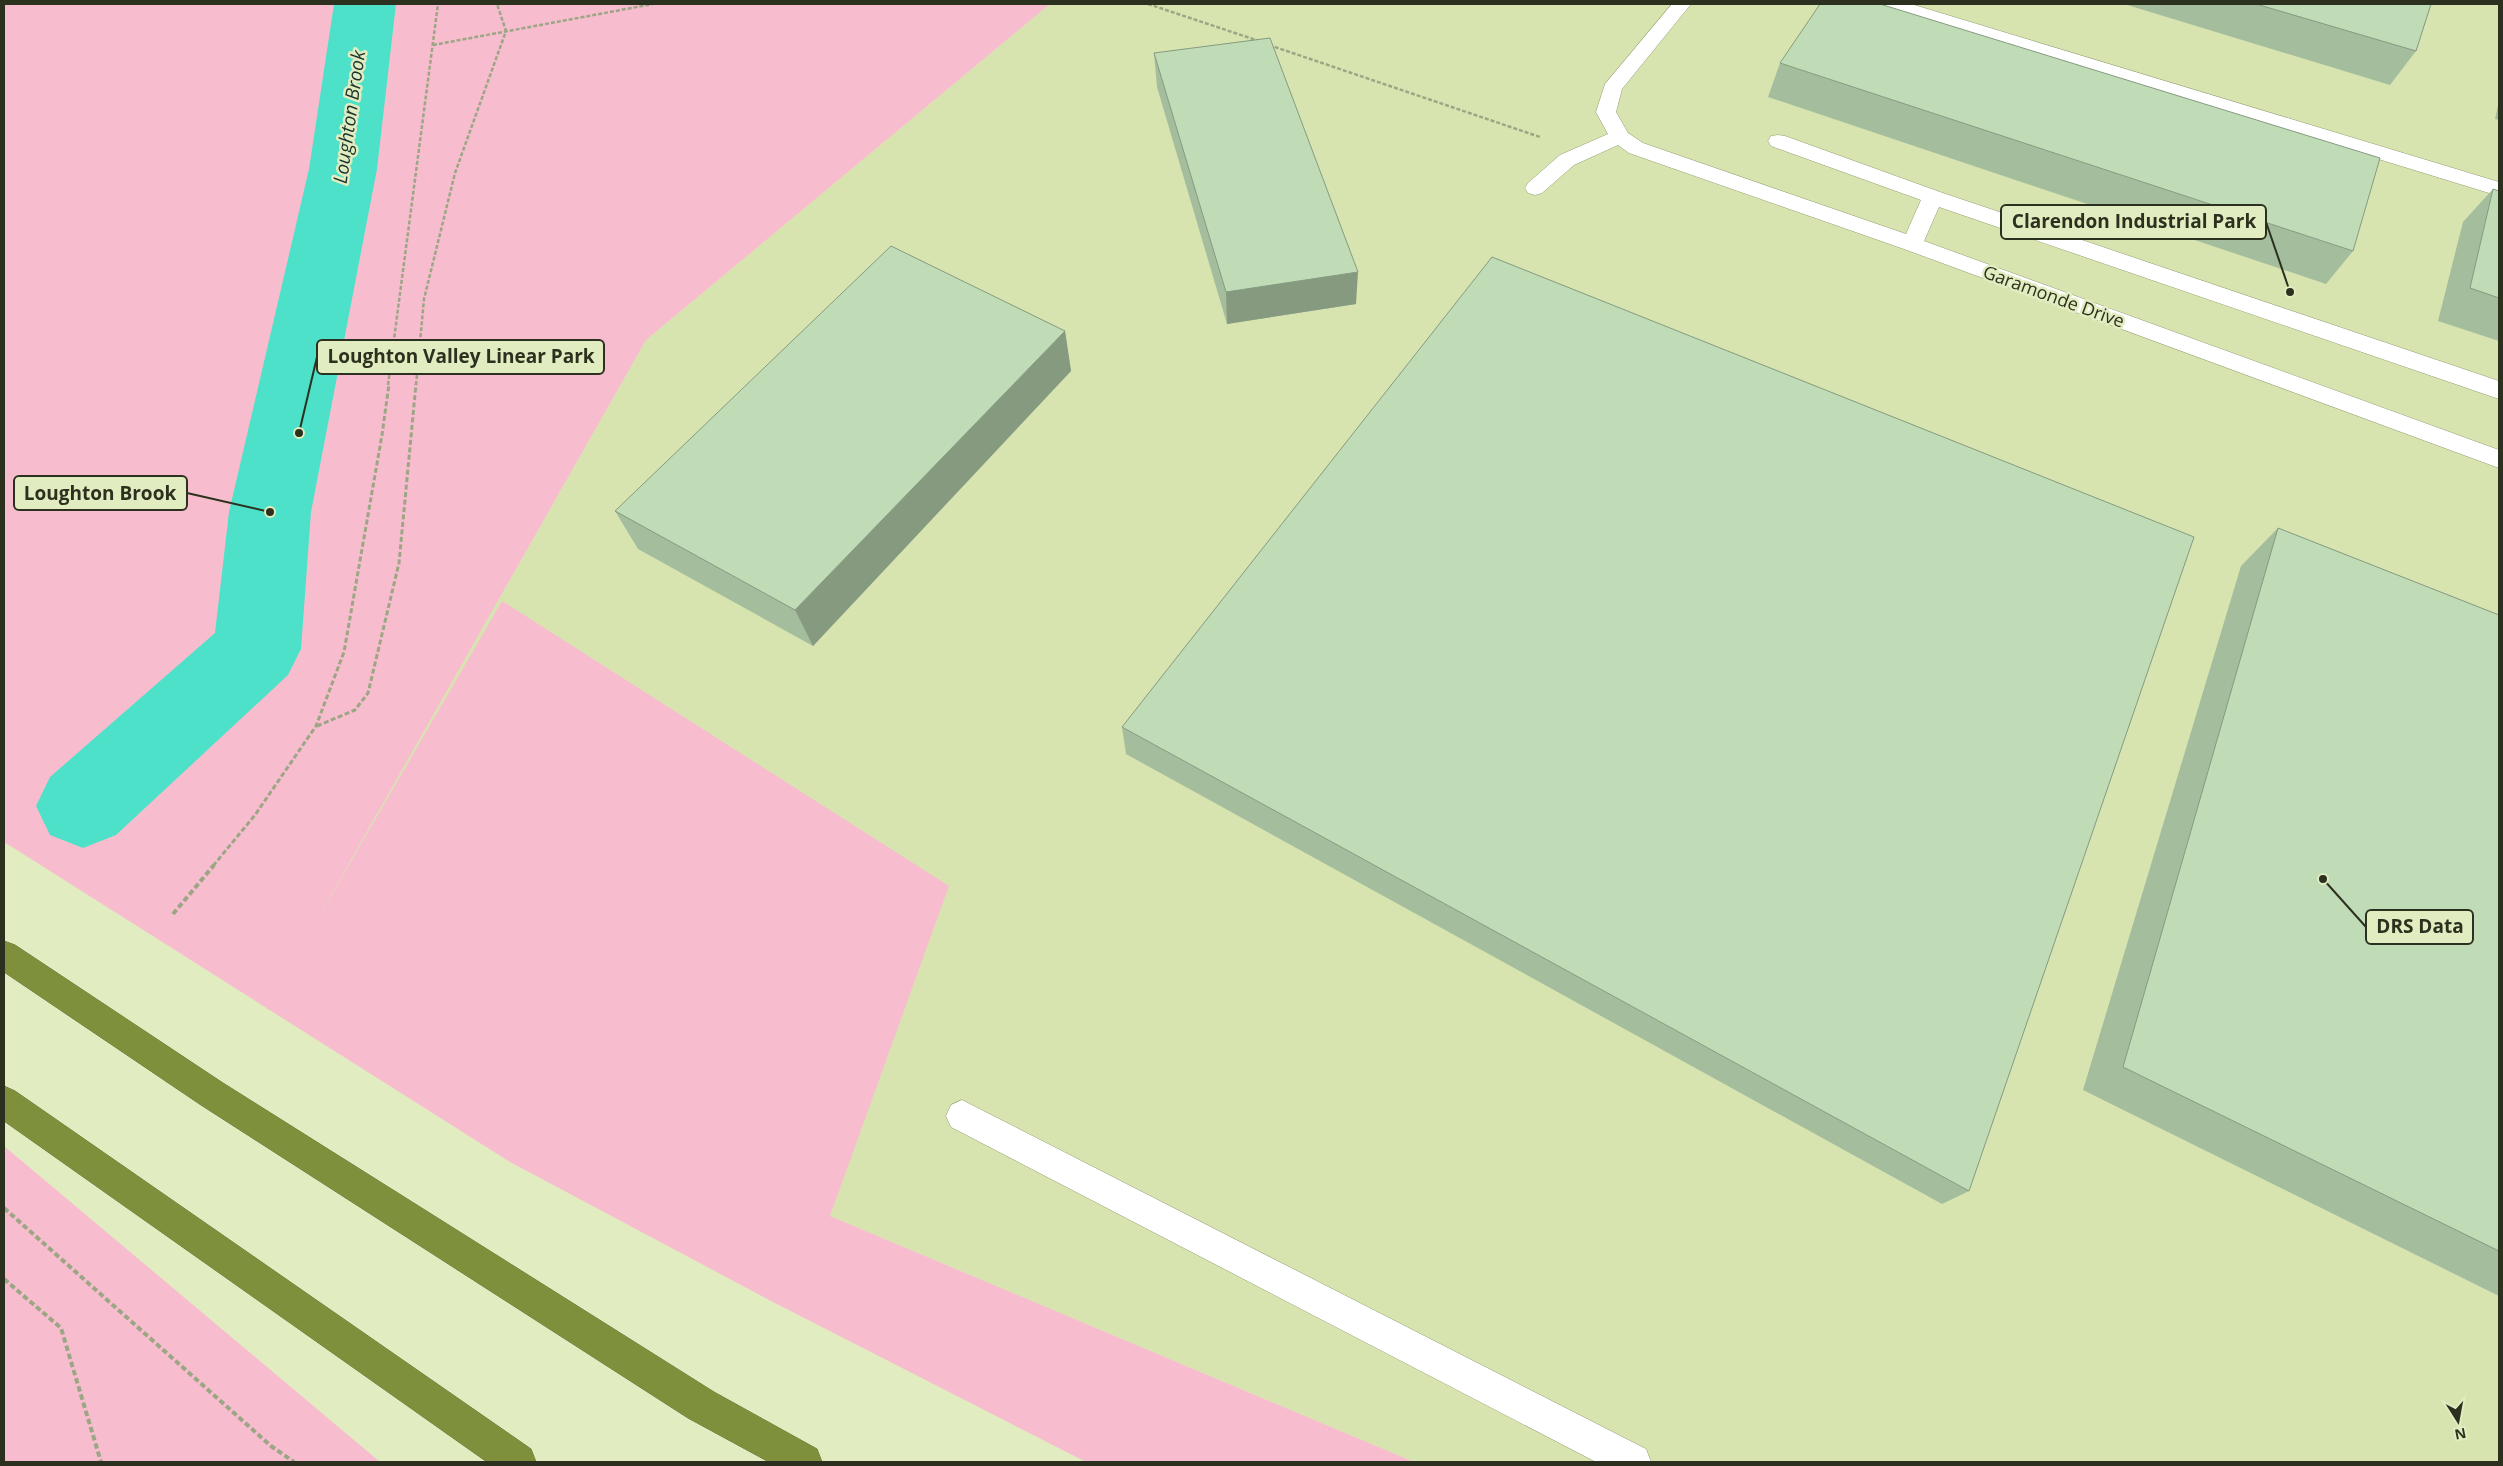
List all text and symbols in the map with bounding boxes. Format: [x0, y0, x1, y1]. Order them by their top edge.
water label: Loughton Brook [327, 48, 371, 185]
callout: Clarendon Industrial Park [2001, 205, 2266, 239]
text: Clarendon Industrial Park [2012, 208, 2256, 234]
street label: Garamonde Drive [1980, 259, 2128, 333]
callout: Loughton Valley Linear Park [317, 340, 604, 374]
text: Loughton Valley Linear Park [327, 343, 595, 369]
callout: Loughton Brook [14, 476, 187, 510]
text: Loughton Brook [24, 480, 176, 506]
callout: DRS Data [2366, 910, 2473, 944]
text: DRS Data [2376, 913, 2464, 939]
north arrow [2433, 1396, 2483, 1446]
text: N [2453, 1424, 2468, 1445]

